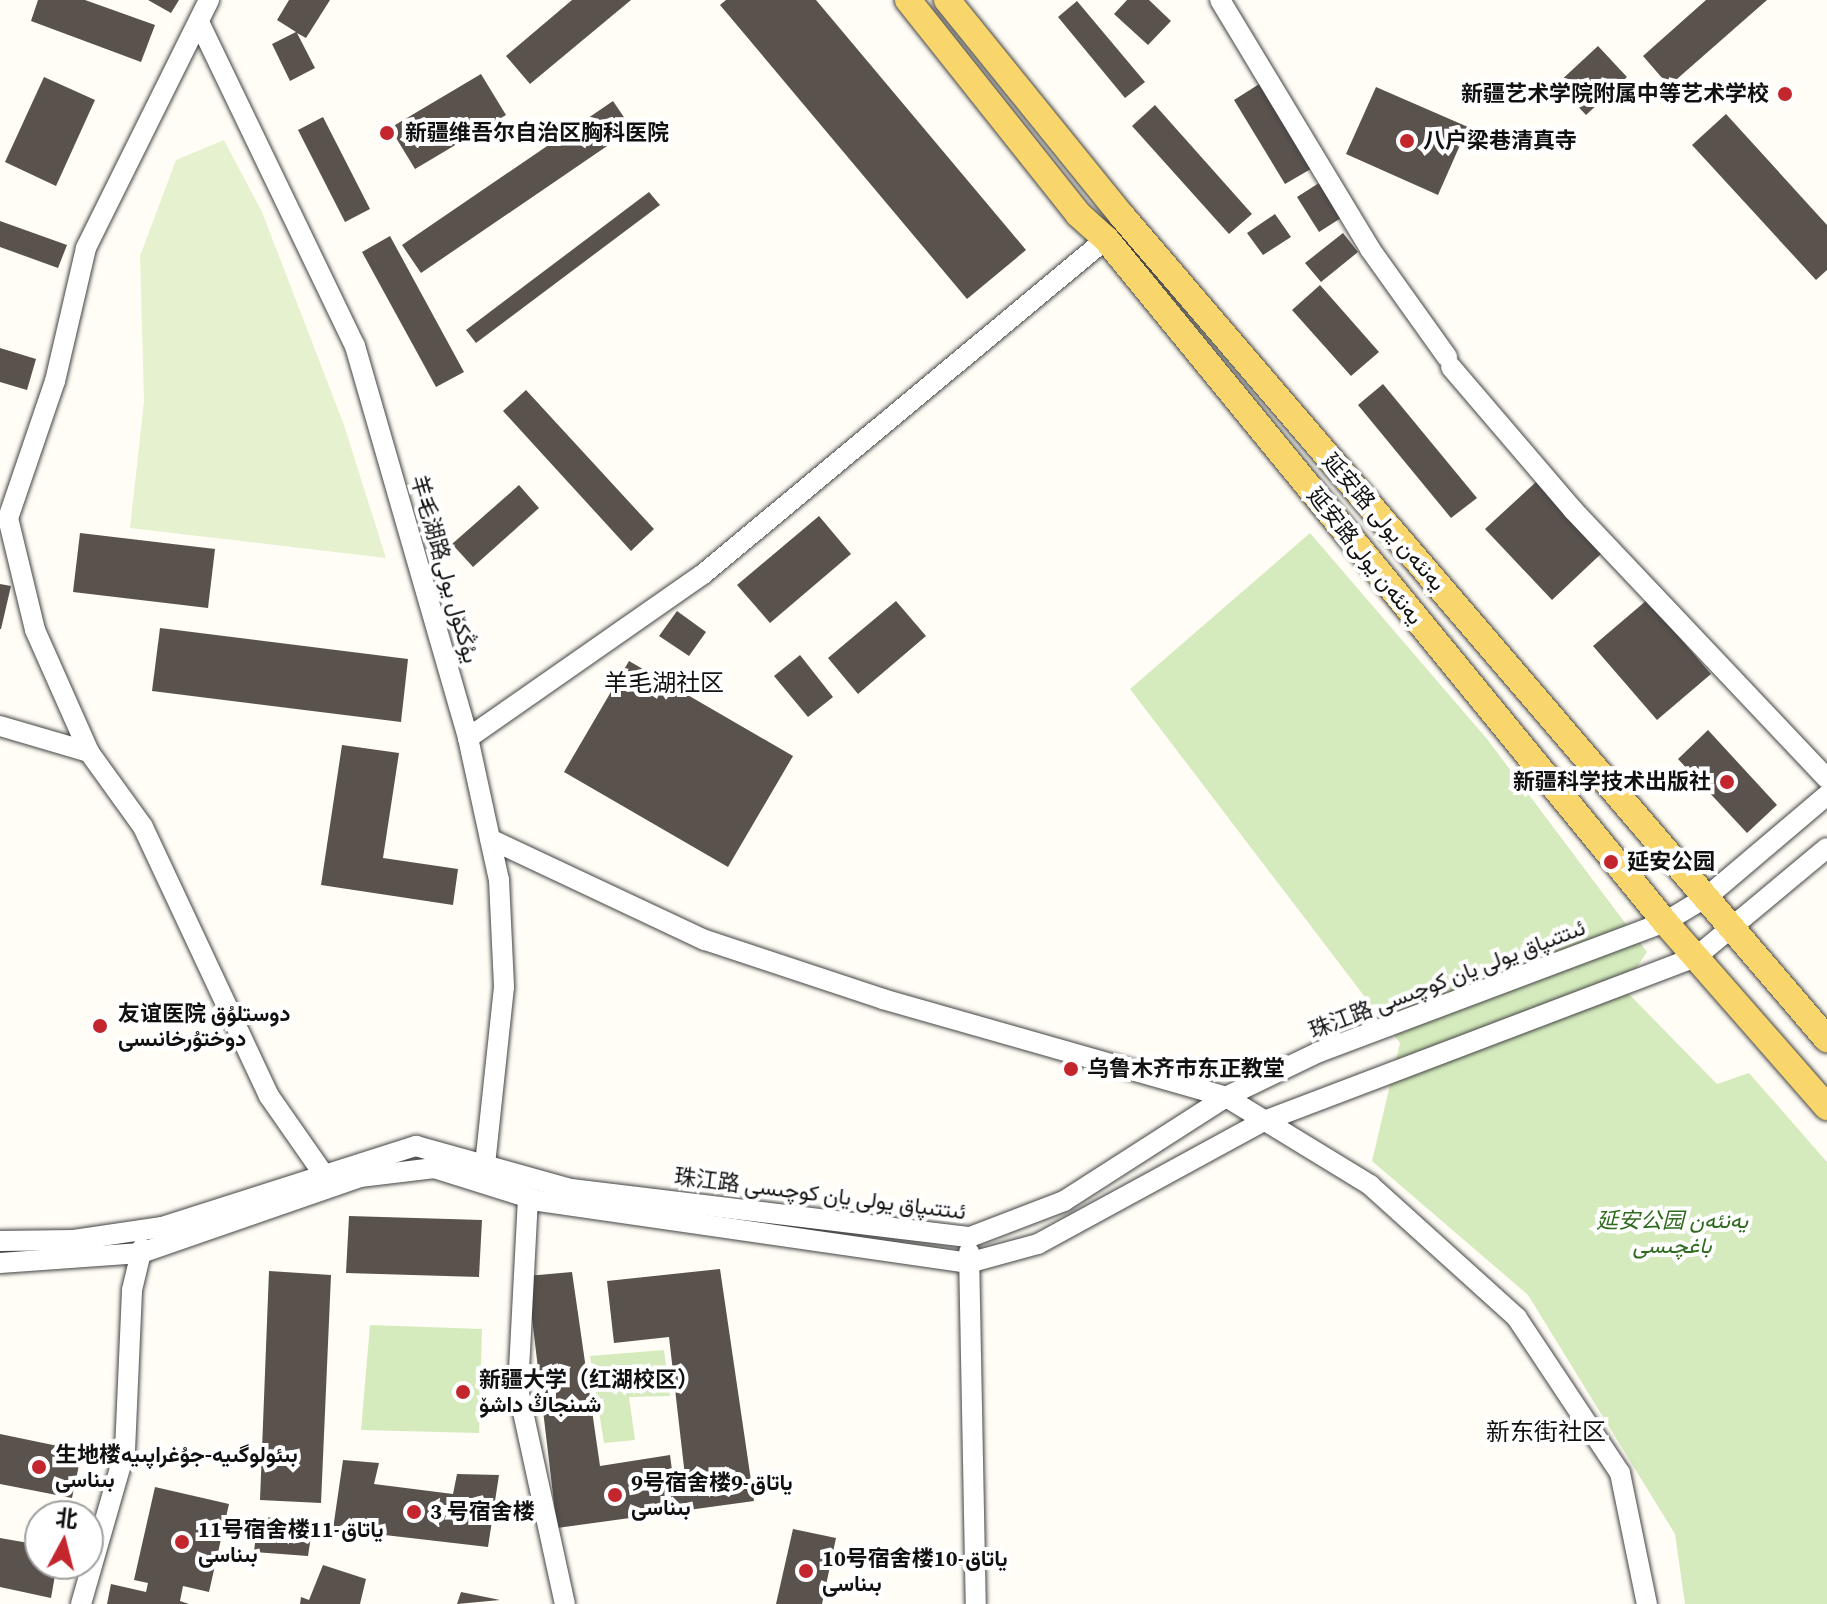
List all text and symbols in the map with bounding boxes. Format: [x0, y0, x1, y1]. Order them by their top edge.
place label: 新疆艺术学院附属中等艺术学校 [1461, 81, 1769, 107]
marker: 新疆艺术学院附属中等艺术学校 [1776, 85, 1794, 103]
place label: 新疆维吾尔自治区胸科医院 [405, 120, 669, 146]
marker: 新疆维吾尔自治区胸科医院 [376, 122, 398, 144]
place label: 八户梁巷清真寺 [1423, 128, 1577, 154]
marker: 八户梁巷清真寺 [1398, 132, 1416, 150]
street label: 延安路 يەنئەن يولى [1317, 448, 1451, 596]
street label: 羊毛湖路يۇڭكۆل يولى [406, 472, 484, 666]
street label: 延安路يەنئەن يولى [1302, 482, 1428, 630]
district label: 羊毛湖社区 [604, 669, 724, 697]
place label: 新疆科学技术出版社 [1513, 769, 1711, 795]
marker: 新疆科学技术出版社 [1718, 773, 1736, 791]
place label: 延安公园 [1627, 849, 1715, 875]
marker: 延安公园 [1602, 853, 1620, 871]
street label: 珠江路 ئىتتىپاق يولى يان كوچىسى [1305, 914, 1589, 1044]
place label: 友谊医院 دوستلۇق دوختۇرخانىسى [118, 1000, 290, 1052]
marker: 友谊医院 دوستلۇق دوختۇرخانىسى [89, 1015, 111, 1037]
place label: 乌鲁木齐市东正教堂 [1087, 1056, 1285, 1082]
marker: 乌鲁木齐市东正教堂 [1062, 1060, 1080, 1078]
street label: 珠江路 ئىتتىپاق يولى يان كوچىسى [673, 1163, 967, 1225]
park label: 延安公园 يەنئەن باغچىسى [1596, 1207, 1748, 1258]
place label: 新疆大学（红湖校区） شىنجاڭ داشۆ [479, 1366, 699, 1418]
marker: 新疆大学（红湖校区） شىنجاڭ داشۆ [454, 1383, 472, 1401]
district label: 新东街社区 [1486, 1418, 1606, 1446]
place label: 生地楼بىئولوگىيە-جۇغراپىيە بىناسى [55, 1441, 298, 1492]
marker: 生地楼بىئولوگىيە-جۇغراپىيە بىناسى [30, 1458, 48, 1476]
place label: 9号宿舍楼9-ياتاق بىناسى [631, 1469, 793, 1520]
marker: 9号宿舍楼9-ياتاق بىناسى [606, 1486, 624, 1504]
place label: 3 号宿舍楼 [430, 1499, 535, 1525]
north arrow [24, 1500, 104, 1580]
text: 北 [54, 1502, 79, 1534]
marker: 3 号宿舍楼 [405, 1503, 423, 1521]
place label: 11号宿舍楼11-ياتاق بىناسى [198, 1516, 383, 1568]
marker: 11号宿舍楼11-ياتاق بىناسى [173, 1533, 191, 1551]
place label: 10号宿舍楼10-ياتاق بىناسى [822, 1545, 1007, 1596]
marker: 10号宿舍楼10-ياتاق بىناسى [797, 1562, 815, 1580]

